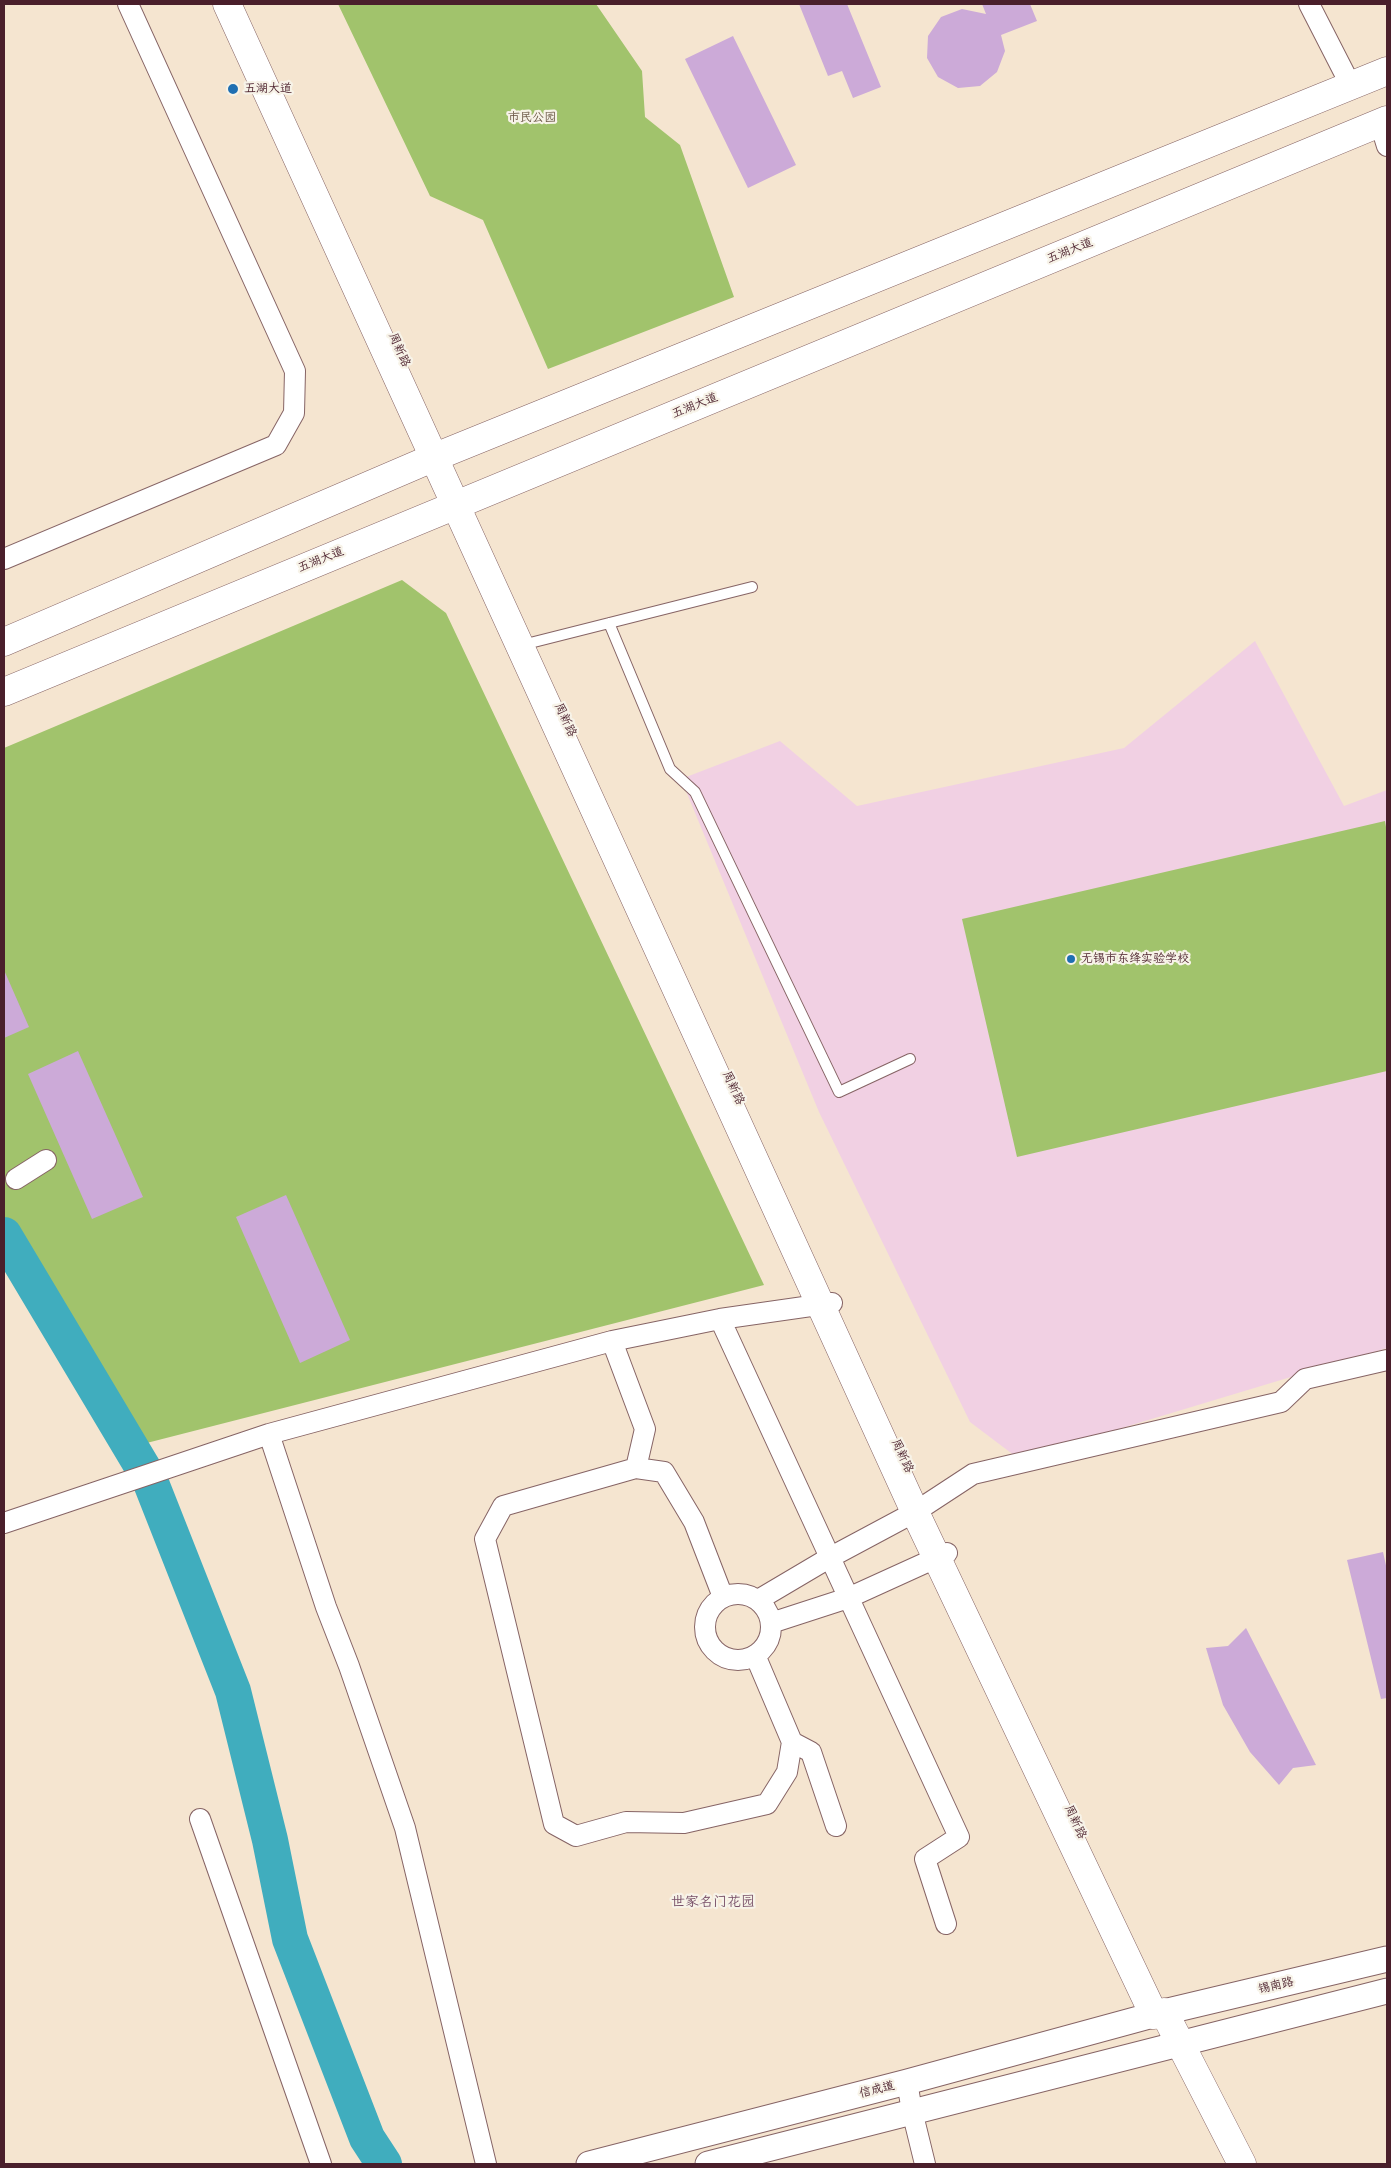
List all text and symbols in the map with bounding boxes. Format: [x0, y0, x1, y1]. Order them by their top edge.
marker: 五湖大道 [226, 82, 240, 96]
place label: 五湖大道 [244, 82, 292, 96]
park label: 市民公园 [508, 111, 556, 125]
street label: 五湖大道 [1045, 235, 1095, 267]
street label: 周新路 [385, 331, 413, 369]
street label: 五湖大道 [670, 390, 720, 422]
street label: 五湖大道 [296, 544, 346, 576]
street label: 周新路 [551, 701, 579, 739]
place label: 无锡市东绛实验学校 [1081, 952, 1189, 966]
marker: 无锡市东绛实验学校 [1065, 953, 1077, 965]
street label: 周新路 [719, 1069, 747, 1107]
street label: 周新路 [888, 1437, 916, 1475]
street label: 周新路 [1061, 1803, 1089, 1841]
district label: 世家名门花园 [671, 1894, 755, 1910]
street label: 锡南路 [1257, 1975, 1295, 1997]
street label: 信成道 [858, 2079, 896, 2101]

